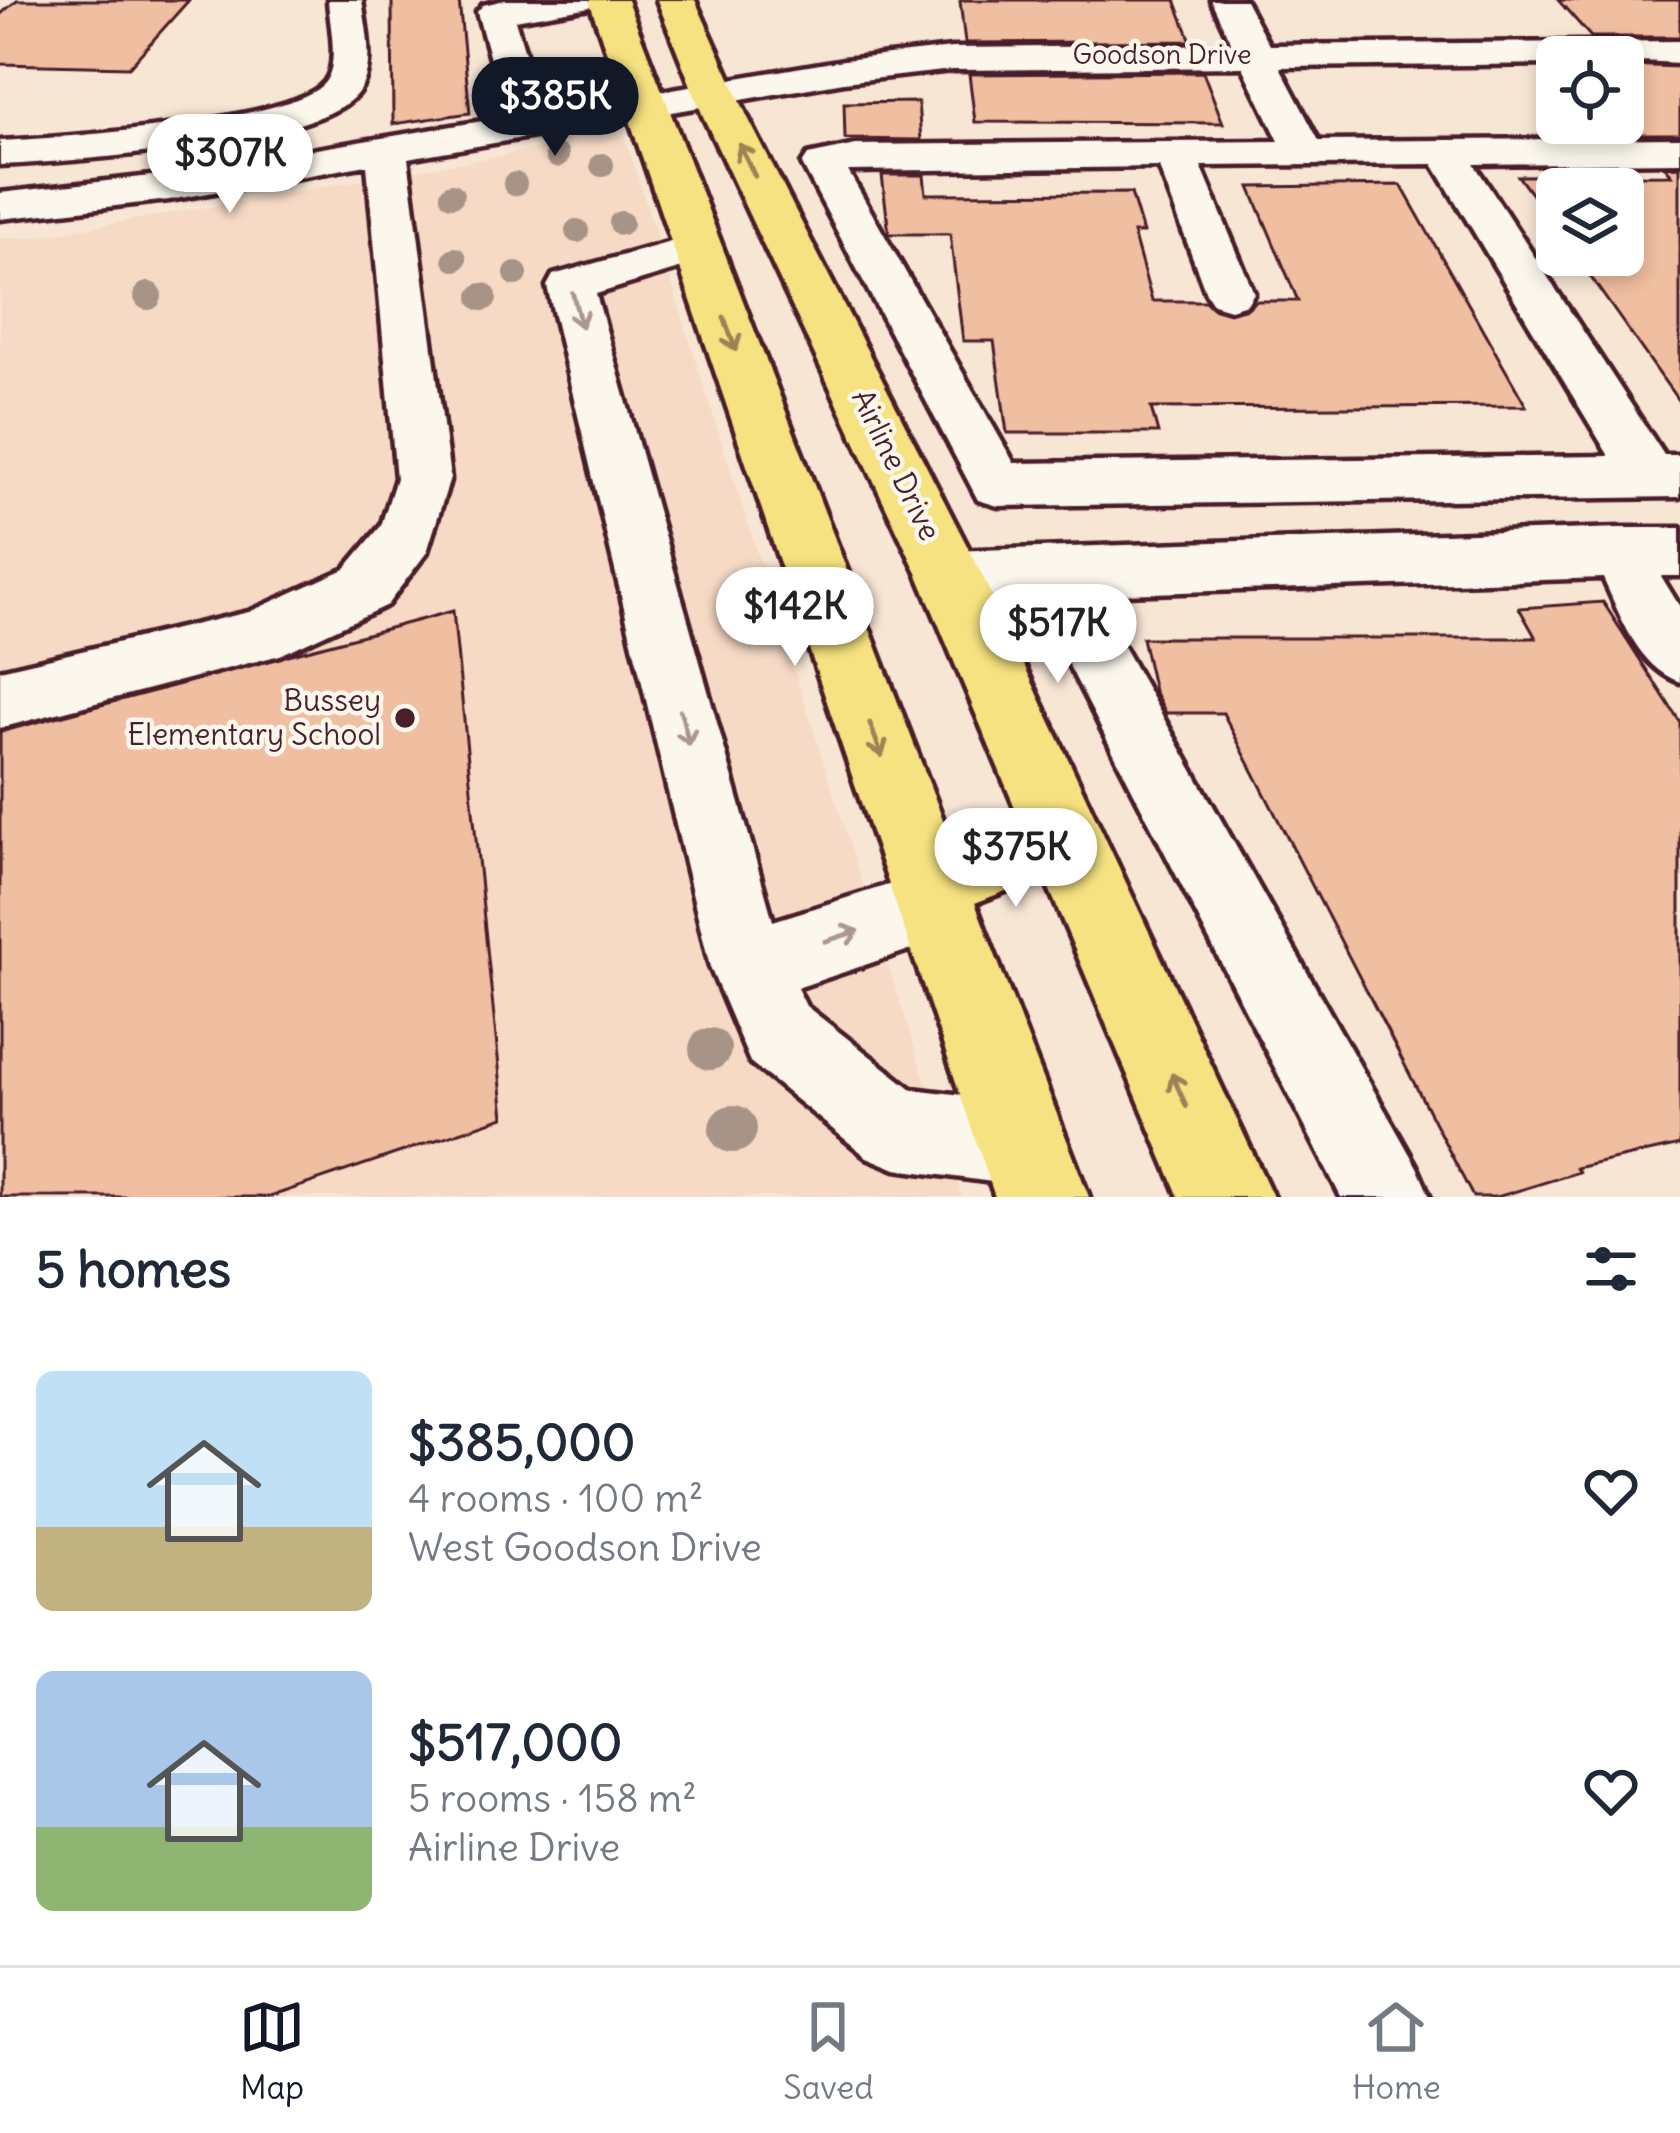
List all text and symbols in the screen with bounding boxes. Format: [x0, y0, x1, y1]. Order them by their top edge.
map controls [1536, 36, 1644, 276]
button: locate [1536, 36, 1644, 144]
street label: Goodson Drive [1072, 37, 1252, 71]
pin: $385K [471, 57, 639, 159]
text: $385K [499, 71, 611, 120]
pin: $307K [146, 114, 314, 216]
text: $307K [174, 128, 286, 177]
one-way arrow [735, 143, 757, 179]
button: layers [1536, 168, 1644, 276]
one-way arrow [567, 290, 589, 328]
one-way arrow [721, 315, 742, 352]
street label: Airline Drive [844, 383, 950, 546]
pin: $142K [711, 567, 879, 669]
text: $142K [743, 581, 847, 630]
pin: $517K [974, 584, 1142, 686]
text: $517K [1007, 598, 1109, 647]
place label: Bussey Elementary School [128, 681, 381, 753]
marker: Bussey Elementary School [392, 705, 418, 731]
one-way arrow [676, 708, 698, 746]
one-way arrow [867, 721, 888, 758]
pin: $375K [932, 808, 1100, 910]
text: $375K [961, 822, 1071, 871]
one-way arrow [822, 924, 860, 946]
one-way arrow [1166, 1073, 1188, 1109]
icon: filters [1578, 1236, 1644, 1302]
text: 5 homes [36, 1237, 231, 1301]
text: $385,000 [408, 1410, 635, 1474]
icon: home [132, 1419, 276, 1563]
icon: heart [1578, 1458, 1644, 1524]
text: 4 rooms · 100 m² [408, 1474, 703, 1523]
text: West Goodson Drive [408, 1523, 762, 1572]
text: $517,000 [408, 1710, 622, 1774]
icon: home [132, 1719, 276, 1863]
icon: heart [1578, 1758, 1644, 1824]
text: 5 rooms · 158 m² [408, 1774, 697, 1823]
text: Airline Drive [408, 1823, 620, 1872]
tab: Map [239, 1994, 305, 2108]
tab: Saved [783, 1994, 874, 2108]
tab: Home [1352, 1994, 1441, 2108]

